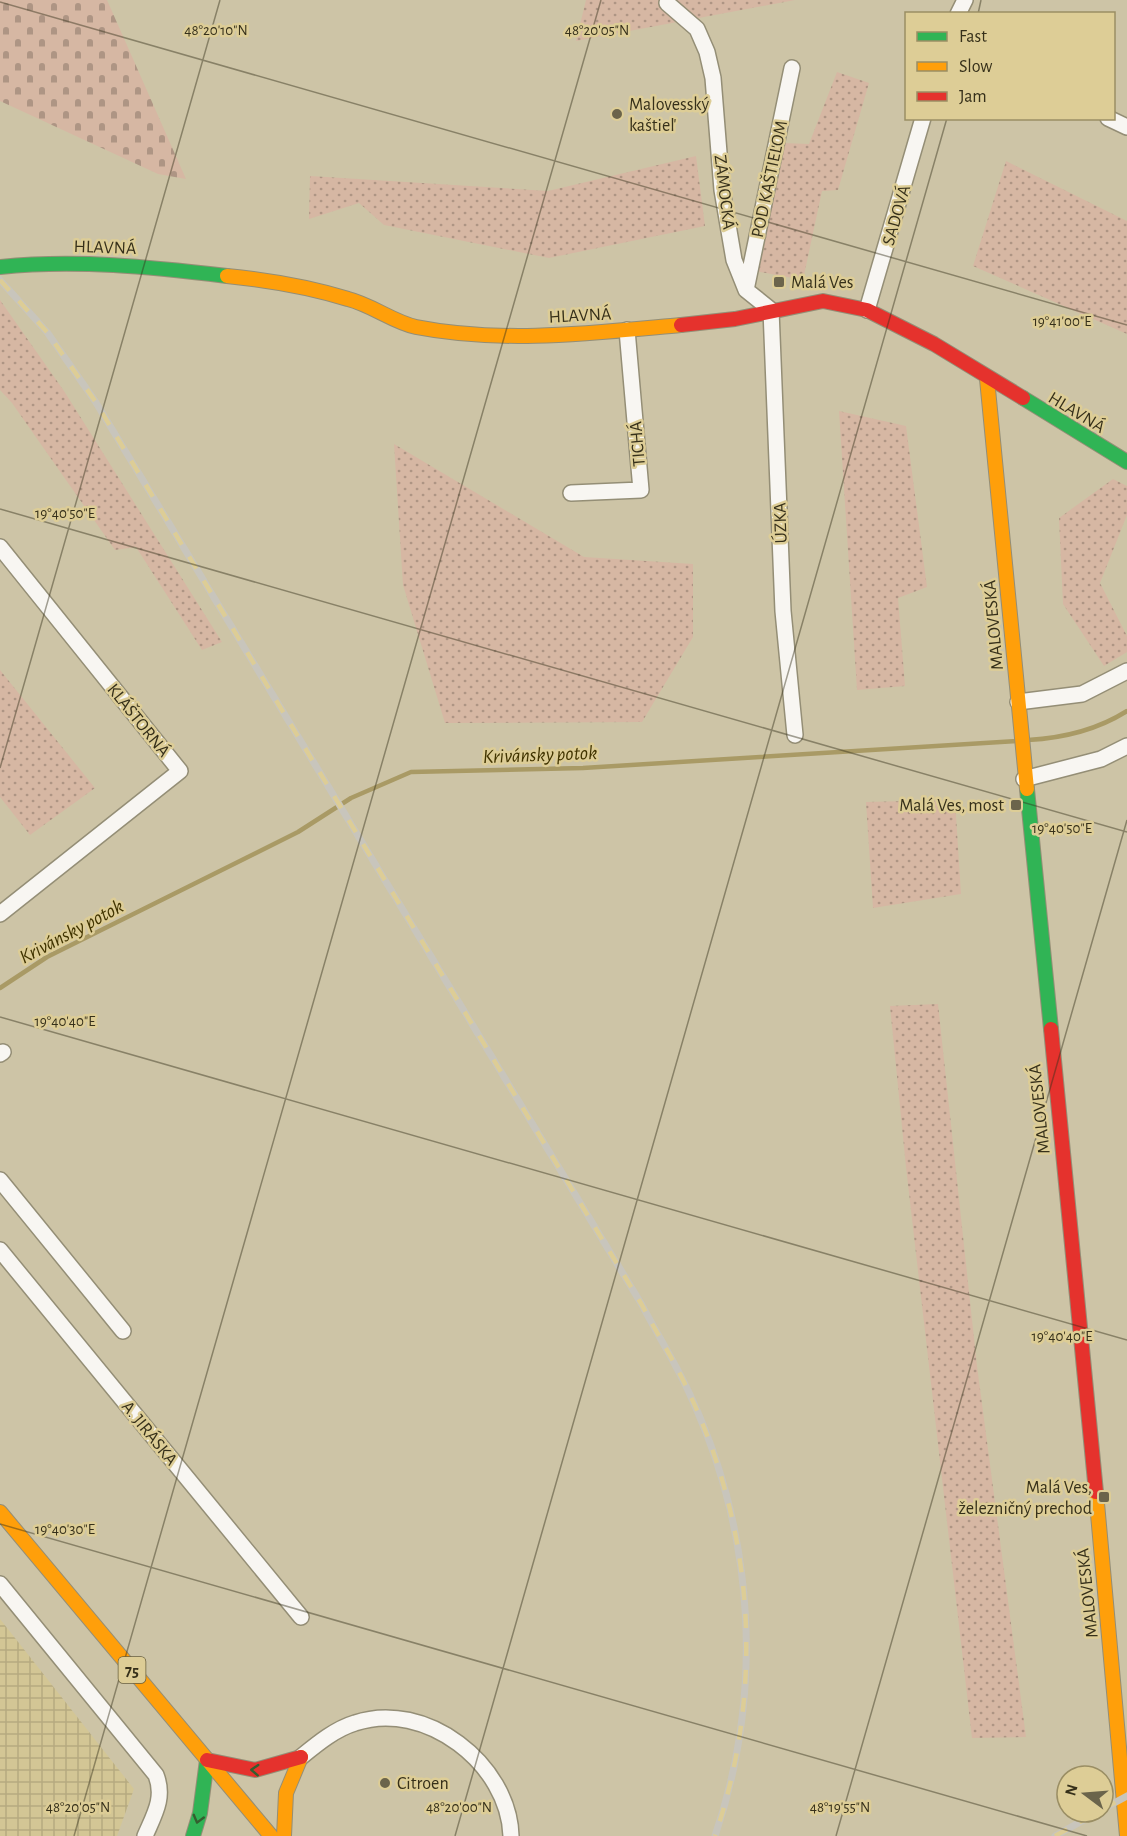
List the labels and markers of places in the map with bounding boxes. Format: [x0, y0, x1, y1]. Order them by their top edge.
place label: Malovesský kaštieľ [629, 96, 710, 135]
marker: Malovesský kaštieľ [610, 107, 624, 121]
place label: Malá Ves [791, 274, 853, 292]
marker: Malá Ves [772, 275, 786, 289]
place label: Malá Ves, most [899, 797, 1004, 815]
marker: Malá Ves, most [1009, 798, 1023, 812]
place label: Malá Ves, železničný prechod [958, 1479, 1092, 1518]
marker: Malá Ves, železničný prechod [1097, 1490, 1111, 1504]
place label: Citroen [397, 1775, 449, 1793]
marker: Citroen [378, 1776, 392, 1790]

